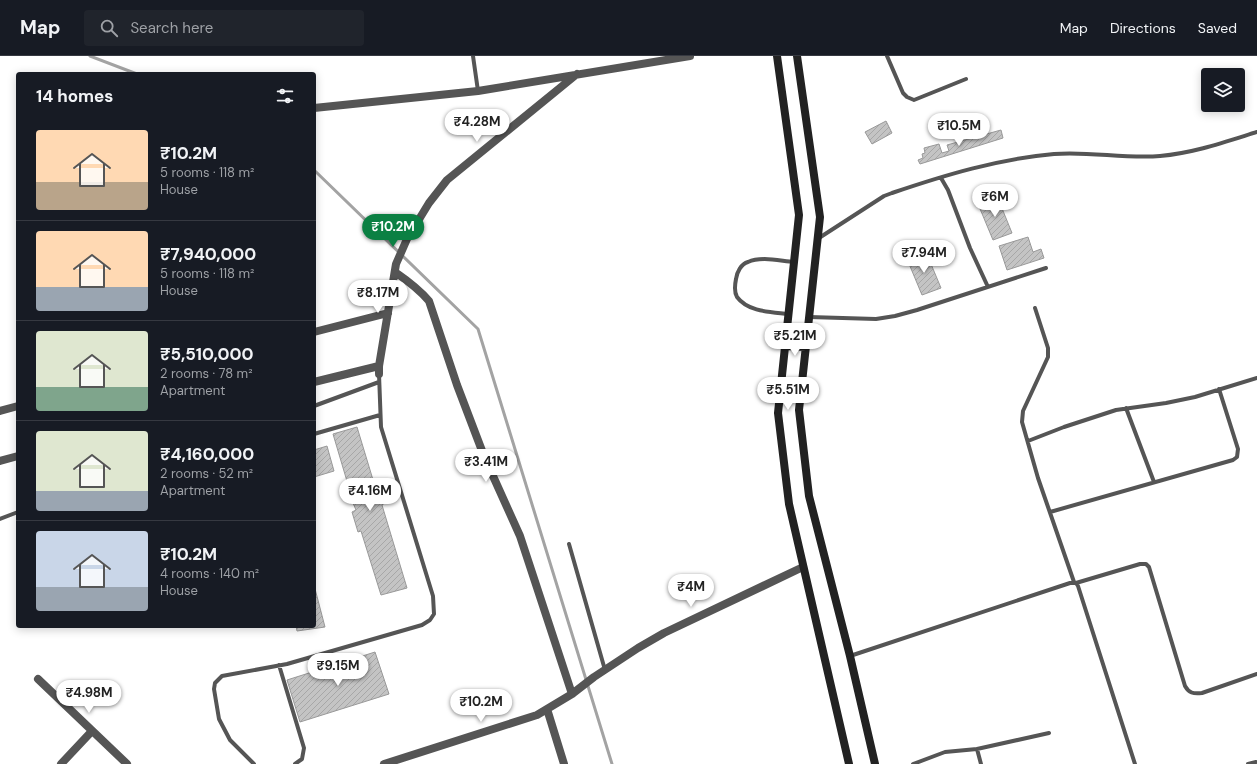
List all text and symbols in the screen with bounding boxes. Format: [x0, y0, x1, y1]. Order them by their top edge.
search box [84, 10, 364, 46]
text: Map [20, 15, 60, 40]
icon: search [98, 17, 120, 39]
text: Search here [130, 18, 213, 38]
text: Map [1060, 19, 1088, 37]
text: Directions [1110, 19, 1176, 37]
text: Saved [1198, 19, 1237, 37]
map controls [1201, 68, 1245, 112]
button: layers [1201, 68, 1245, 112]
text: 14 homes [36, 85, 113, 107]
icon: filters [274, 85, 296, 107]
pin: ₹4.28M [444, 109, 510, 143]
text: ₹4.28M [454, 113, 500, 130]
pin: ₹10.5M [926, 113, 992, 147]
text: ₹10.5M [937, 117, 981, 134]
text: ₹10.2M [160, 142, 217, 164]
icon: home [68, 146, 116, 194]
text: 5 rooms · 118 m² [160, 164, 254, 181]
text: House [160, 181, 198, 198]
pin: ₹6M [976, 184, 1014, 218]
text: ₹6M [981, 188, 1009, 205]
pin: ₹10.2M [360, 214, 426, 248]
text: ₹10.2M [371, 218, 415, 235]
pin: ₹7.94M [891, 240, 957, 274]
text: ₹7,940,000 [160, 243, 256, 265]
text: ₹7.94M [901, 244, 947, 261]
icon: home [68, 247, 116, 295]
text: 5 rooms · 118 m² [160, 265, 254, 282]
pin: ₹8.17M [345, 280, 411, 314]
text: House [160, 282, 198, 299]
text: ₹8.17M [357, 284, 399, 301]
pin: ₹5.21M [762, 323, 828, 357]
text: ₹5.21M [773, 327, 817, 344]
text: ₹5,510,000 [160, 343, 254, 365]
icon: home [68, 347, 116, 395]
text: 2 rooms · 78 m² [160, 365, 252, 382]
pin: ₹5.51M [755, 377, 821, 411]
text: ₹5.51M [766, 381, 810, 398]
text: Apartment [160, 382, 225, 399]
text: ₹4,160,000 [160, 443, 254, 465]
icon: home [68, 447, 116, 495]
pin: ₹3.41M [453, 449, 519, 483]
text: ₹3.41M [464, 453, 508, 470]
text: 2 rooms · 52 m² [160, 465, 253, 482]
pin: ₹4.16M [337, 478, 403, 512]
text: Apartment [160, 482, 225, 499]
text: ₹4.16M [348, 482, 392, 499]
text: ₹10.2M [160, 543, 217, 565]
icon: home [68, 547, 116, 595]
text: 4 rooms · 140 m² [160, 565, 259, 582]
pin: ₹4M [672, 574, 710, 608]
text: ₹4M [677, 578, 705, 595]
text: House [160, 582, 198, 599]
pin: ₹9.15M [305, 653, 371, 687]
text: ₹9.15M [316, 657, 360, 674]
pin: ₹4.98M [56, 680, 122, 714]
text: ₹4.98M [65, 684, 113, 701]
pin: ₹10.2M [448, 689, 514, 723]
text: ₹10.2M [459, 693, 503, 710]

